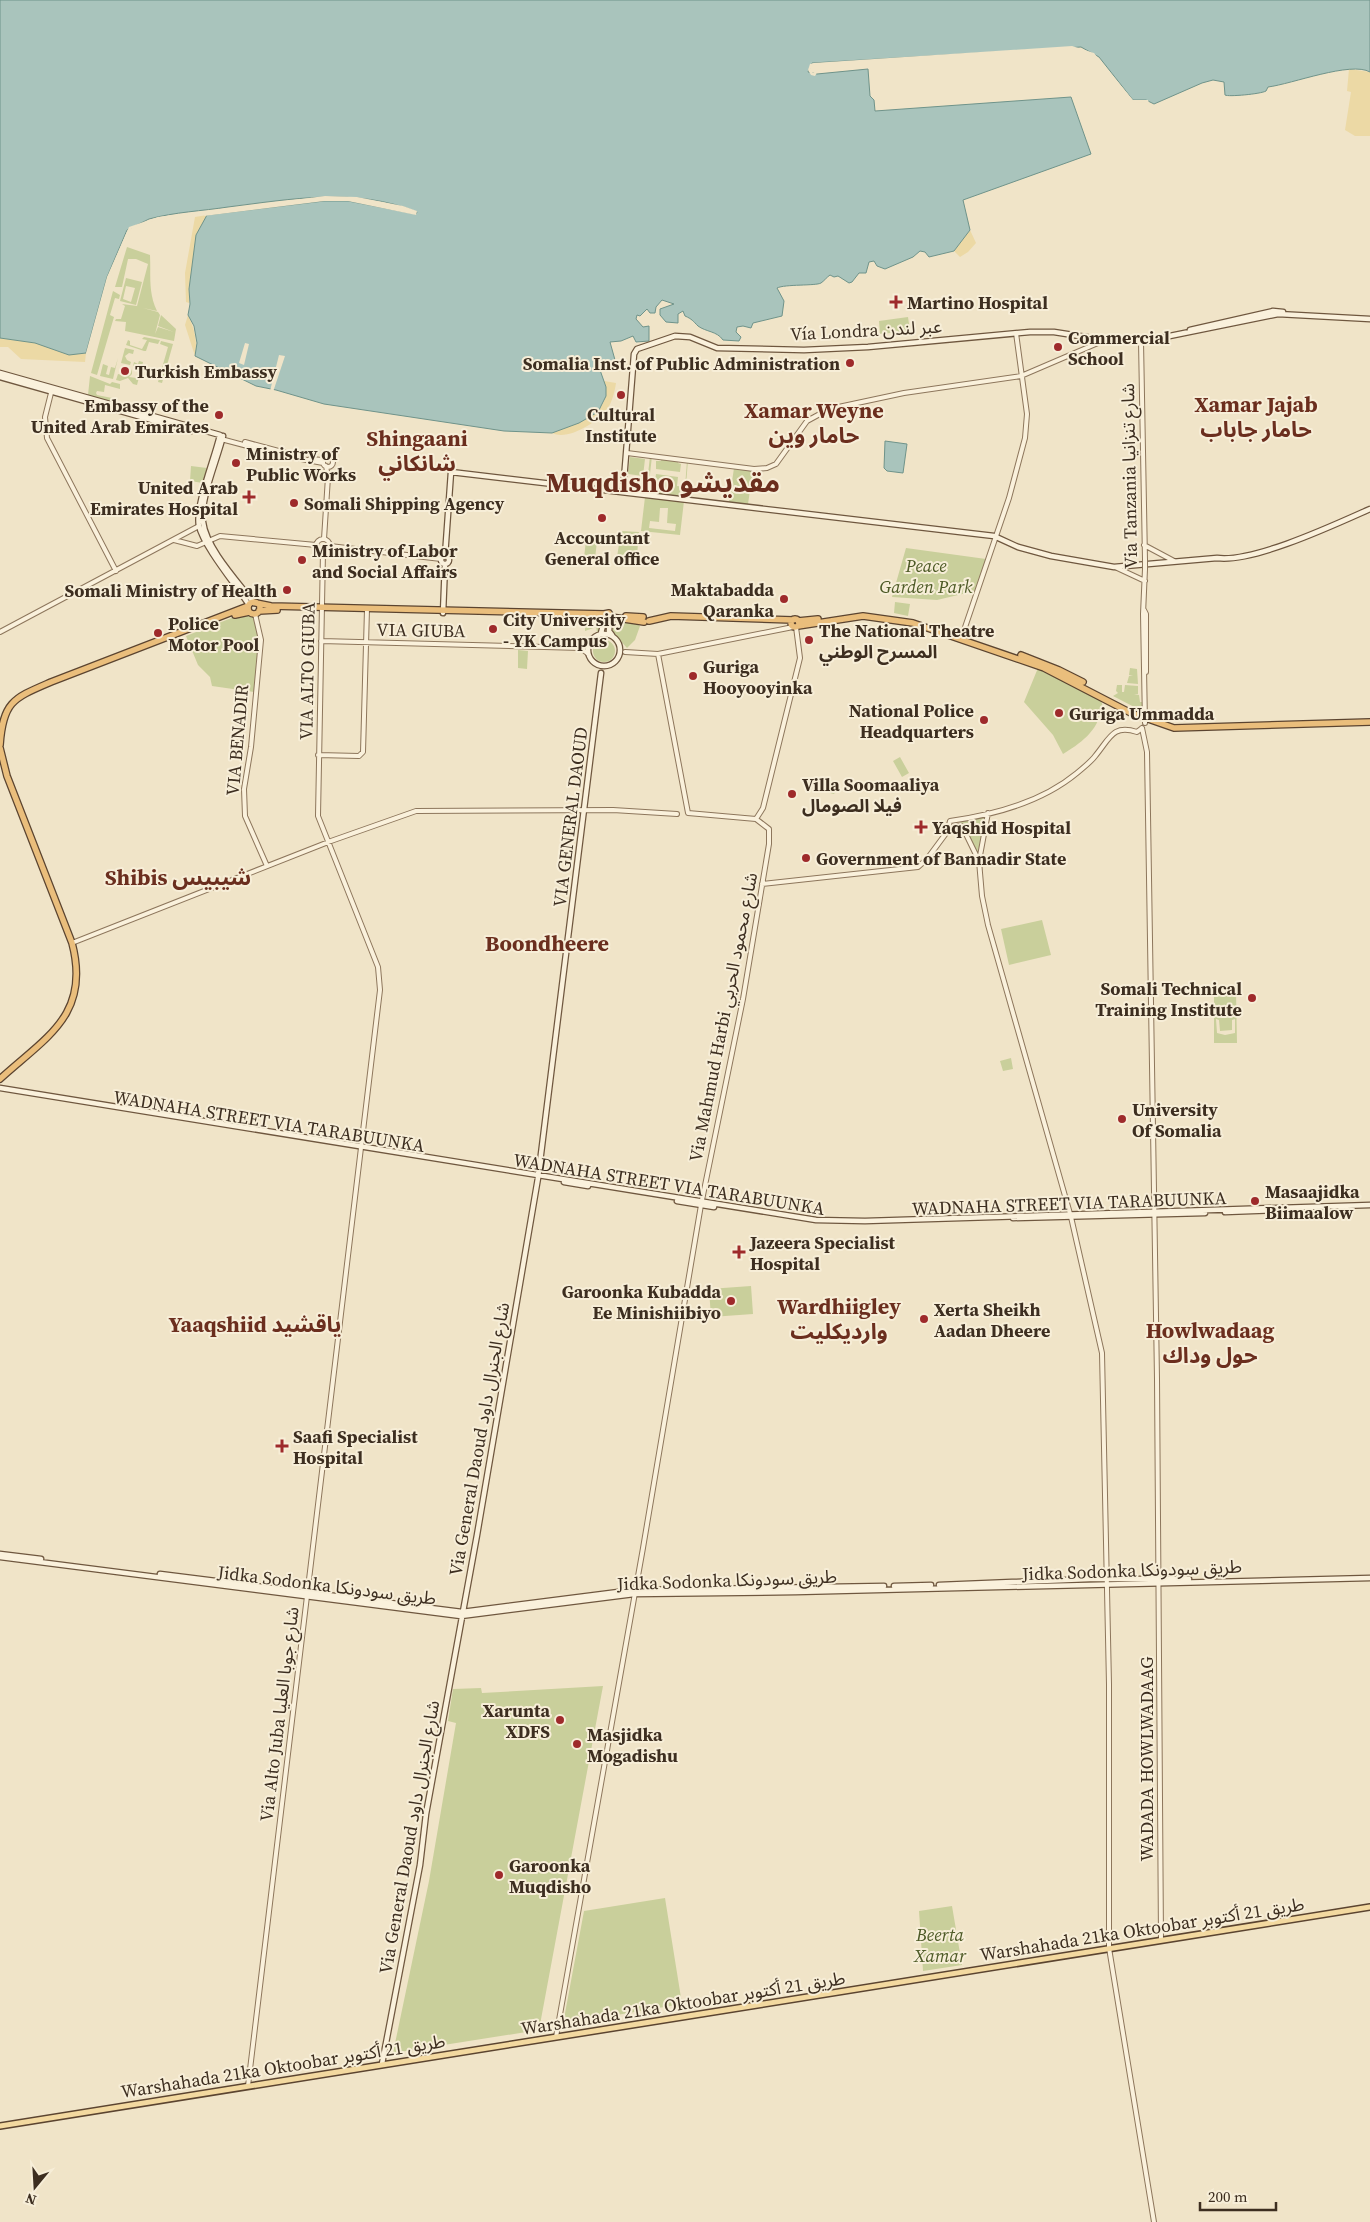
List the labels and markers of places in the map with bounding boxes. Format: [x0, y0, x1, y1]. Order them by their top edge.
place label: Martino Hospital [907, 290, 1048, 315]
marker: Martino Hospital [889, 295, 903, 309]
place label: Commercial School [1068, 325, 1170, 371]
marker: Commercial School [1052, 341, 1064, 353]
place label: Somalia Inst. of Public Administration [523, 351, 840, 376]
marker: Somalia Inst. of Public Administration [844, 357, 856, 369]
place label: Turkish Embassy [135, 359, 277, 384]
marker: Turkish Embassy [119, 365, 131, 377]
marker: Cultural Institute [615, 389, 627, 401]
place label: Embassy of the United Arab Emirates [31, 393, 209, 439]
place label: Cultural Institute [585, 402, 657, 448]
marker: Embassy of the United Arab Emirates [213, 409, 225, 421]
place label: Ministry of Public Works [246, 441, 356, 487]
marker: Ministry of Public Works [230, 457, 242, 469]
place label: United Arab Emirates Hospital [90, 475, 238, 521]
marker: United Arab Emirates Hospital [242, 490, 256, 504]
place label: Somali Shipping Agency [304, 491, 505, 516]
marker: Somali Shipping Agency [288, 497, 300, 509]
marker: Accountant General office [596, 512, 608, 524]
place label: Accountant General office [545, 525, 659, 571]
place label: Ministry of Labor and Social Affairs [312, 538, 458, 584]
marker: Ministry of Labor and Social Affairs [296, 554, 308, 566]
place label: Maktabadda Qaranka [671, 577, 774, 623]
place label: Somali Ministry of Health [65, 578, 277, 603]
marker: Somali Ministry of Health [281, 584, 293, 596]
marker: Maktabadda Qaranka [778, 593, 790, 605]
place label: City University - YK Campus [503, 607, 626, 653]
place label: Police Motor Pool [168, 611, 260, 657]
place label: The National Theatre المسرح الوطني [819, 618, 994, 666]
marker: City University - YK Campus [487, 623, 499, 635]
marker: Police Motor Pool [152, 627, 164, 639]
marker: The National Theatre المسرح الوطني [803, 634, 815, 646]
place label: Guriga Hooyooyinka [703, 654, 813, 700]
marker: Guriga Hooyooyinka [687, 670, 699, 682]
place label: National Police Headquarters [849, 698, 974, 744]
place label: Guriga Ummadda [1069, 701, 1215, 726]
marker: Guriga Ummadda [1053, 707, 1065, 719]
marker: National Police Headquarters [978, 714, 990, 726]
place label: Villa Soomaaliya فيلا الصومال [802, 772, 940, 818]
marker: Villa Soomaaliya فيلا الصومال [786, 788, 798, 800]
place label: Yaqshid Hospital [932, 815, 1071, 840]
marker: Yaqshid Hospital [914, 820, 928, 834]
place label: Government of Bannadir State [816, 846, 1066, 871]
marker: Government of Bannadir State [800, 852, 812, 864]
place label: Somali Technical Training Institute [1095, 976, 1242, 1022]
marker: Somali Technical Training Institute [1246, 992, 1258, 1004]
place label: University Of Somalia [1132, 1097, 1222, 1143]
marker: University Of Somalia [1116, 1113, 1128, 1125]
place label: Masaajidka Biimaalow [1265, 1179, 1360, 1225]
marker: Masaajidka Biimaalow [1249, 1195, 1261, 1207]
place label: Jazeera Specialist Hospital [749, 1230, 896, 1276]
marker: Jazeera Specialist Hospital [732, 1245, 746, 1259]
place label: Garoonka Kubadda Ee Minishiibiyo [562, 1279, 721, 1325]
marker: Garoonka Kubadda Ee Minishiibiyo [725, 1295, 737, 1307]
place label: Xerta Sheikh Aadan Dheere [934, 1297, 1050, 1343]
marker: Xerta Sheikh Aadan Dheere [918, 1313, 930, 1325]
place label: Saafi Specialist Hospital [293, 1424, 418, 1470]
marker: Saafi Specialist Hospital [275, 1439, 289, 1453]
place label: Xarunta XDFS [483, 1698, 550, 1744]
marker: Xarunta XDFS [554, 1714, 566, 1726]
place label: Masjidka Mogadishu [587, 1722, 678, 1768]
marker: Masjidka Mogadishu [571, 1738, 583, 1750]
place label: Garoonka Muqdisho [509, 1853, 591, 1899]
marker: Garoonka Muqdisho [493, 1869, 505, 1881]

